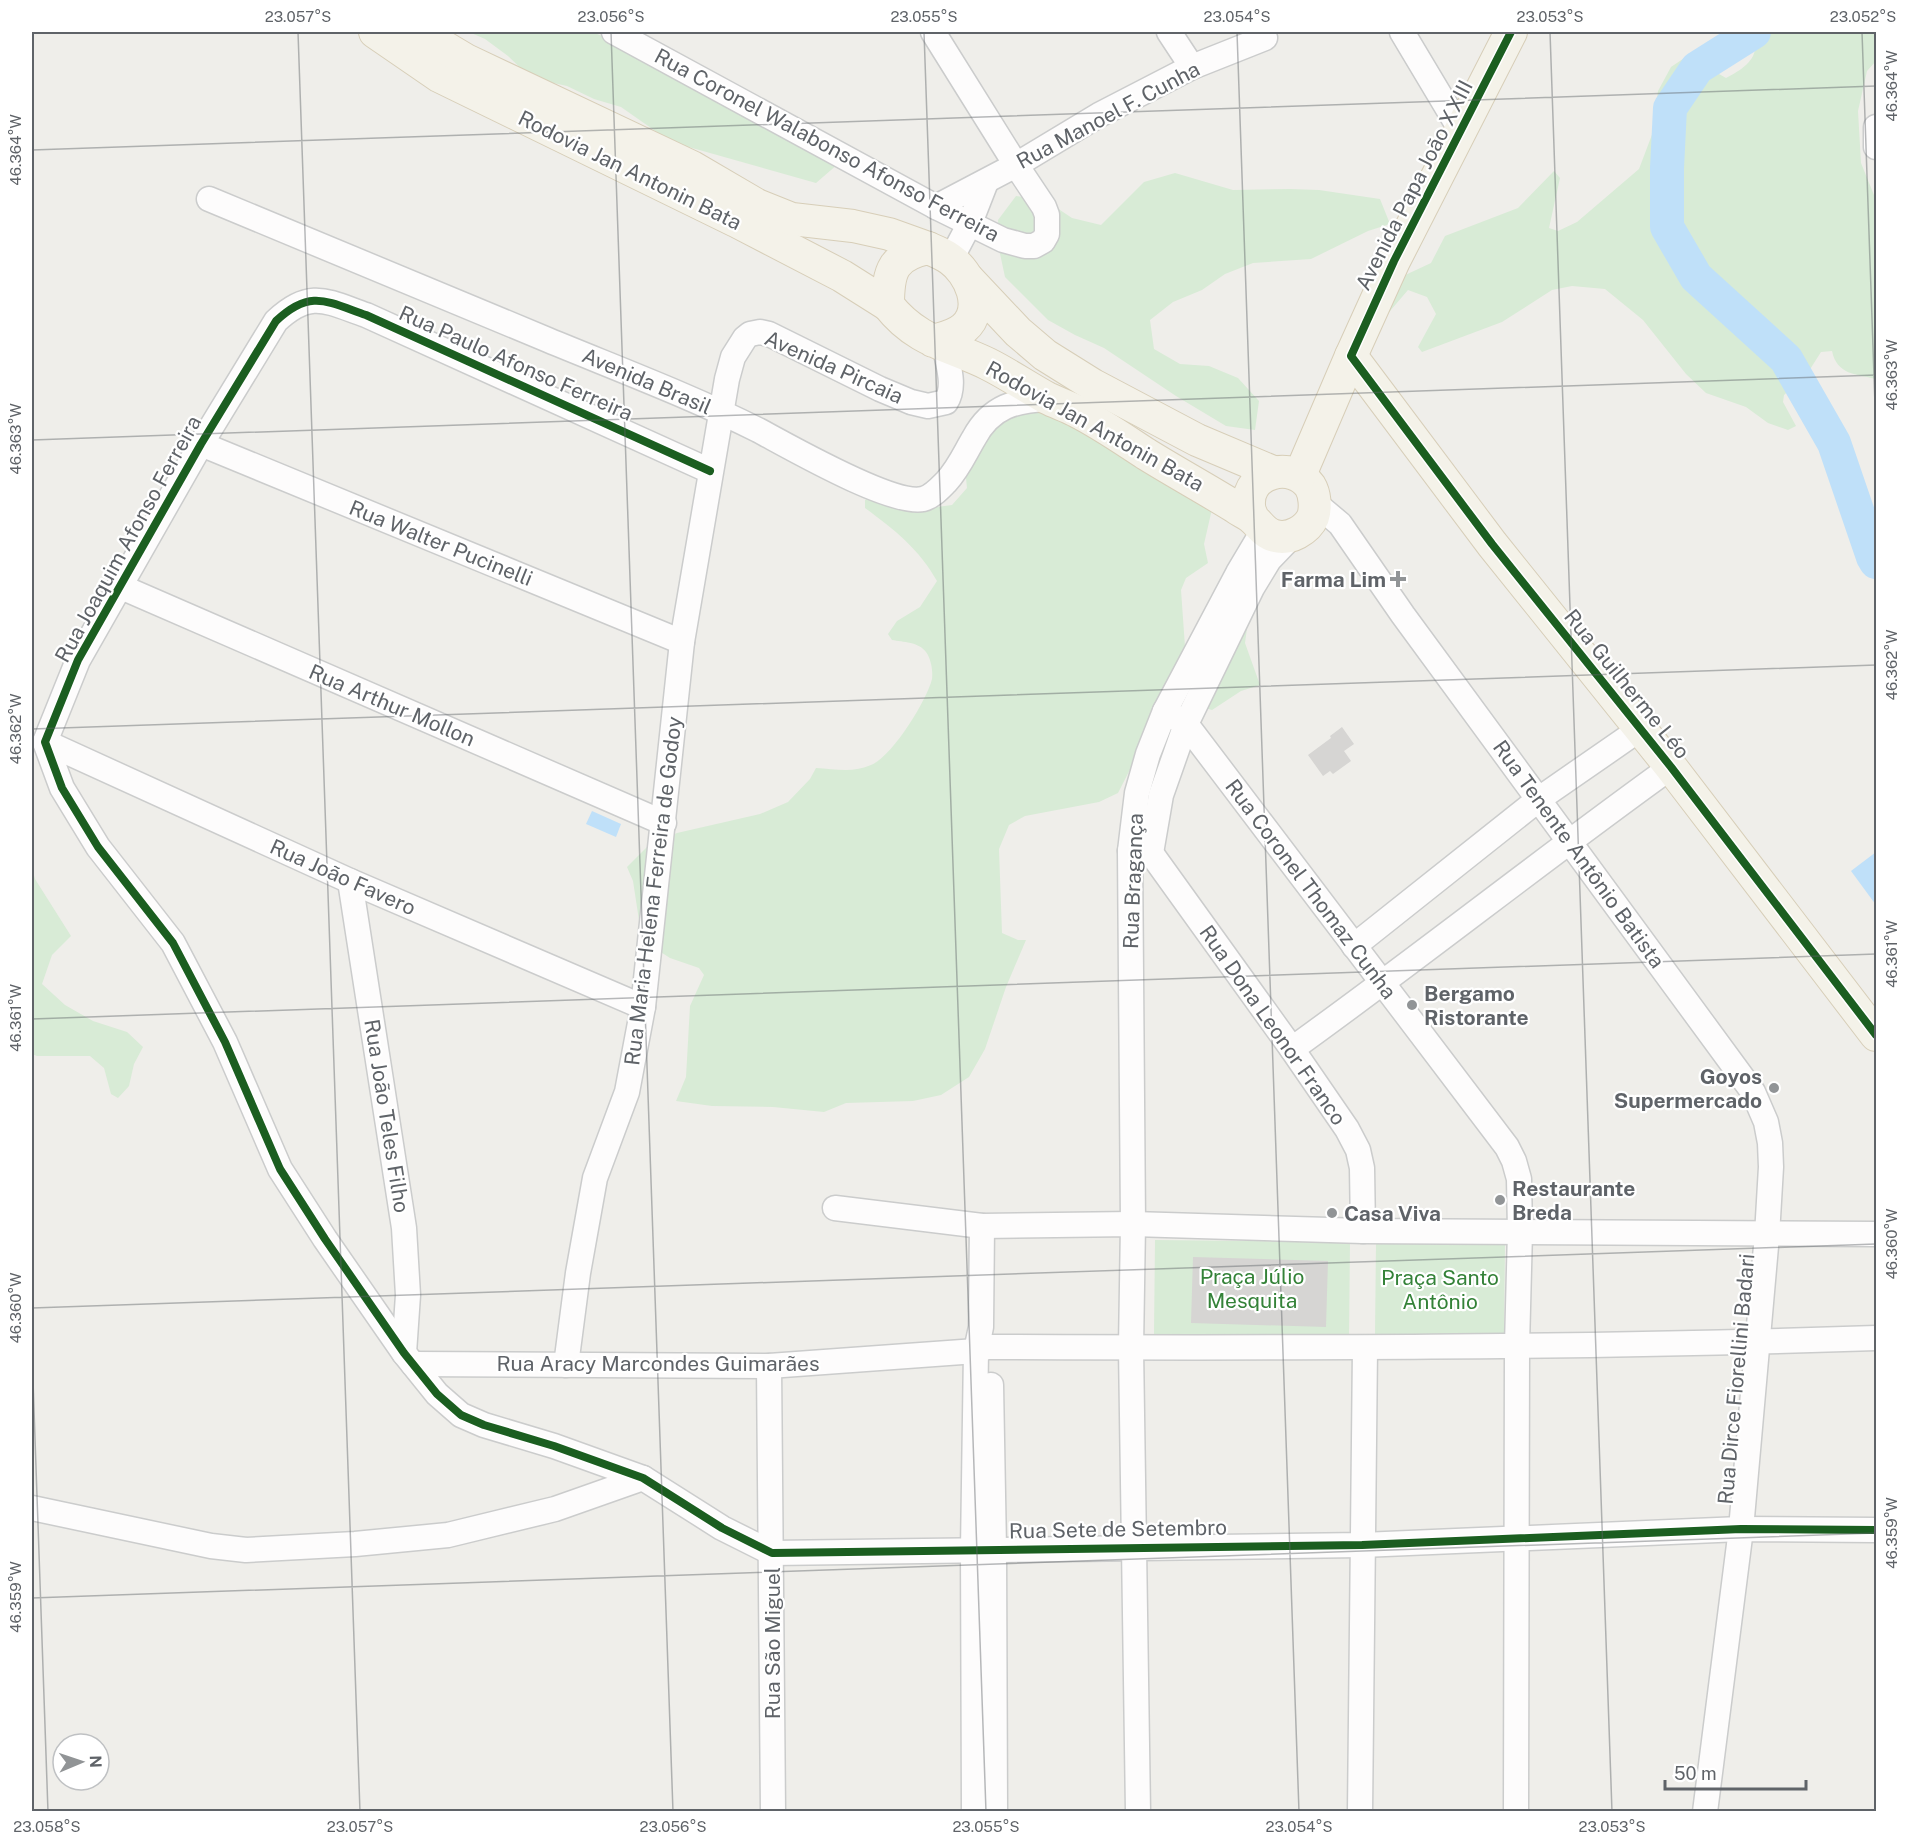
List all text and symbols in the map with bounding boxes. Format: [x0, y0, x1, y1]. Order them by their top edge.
text: 23.057°S [265, 8, 331, 25]
text: 23.056°S [578, 8, 644, 25]
text: 23.055°S [890, 8, 958, 25]
text: 23.054°S [1204, 8, 1270, 25]
text: 23.053°S [1517, 8, 1584, 25]
text: 23.052°S [1830, 8, 1896, 25]
street label: Rua Coronel Walabonso Afonso Ferreira [650, 43, 1004, 247]
text: 46.364°W [1883, 50, 1900, 122]
street label: Rua Manoel F. Cunha [1012, 56, 1204, 174]
street label: Avenida Papa João XXIII [1350, 76, 1478, 294]
street label: Rodovia Jan Antonin Bata [514, 105, 746, 235]
text: 46.364°W [7, 114, 24, 186]
street label: Rua Paulo Afonso Ferreira [395, 300, 637, 426]
street label: Avenida Pircaia [761, 325, 907, 409]
text: 46.363°W [1883, 339, 1900, 411]
street label: Avenida Brasil [578, 342, 716, 420]
street label: Rodovia Jan Antonin Bata [982, 356, 1208, 496]
text: 46.363°W [7, 403, 24, 475]
street label: Rua Joaquim Afonso Ferreira [50, 411, 206, 667]
street label: Rua Walter Pucinelli [346, 495, 536, 591]
place label: Farma Lim [1281, 567, 1386, 592]
marker: Farma Lim [1391, 572, 1405, 586]
street label: Rua Guilherme Léo [1559, 604, 1695, 764]
text: 46.362°W [1883, 629, 1900, 701]
street label: Rua Arthur Mollon [305, 659, 479, 751]
text: 46.362°W [7, 693, 24, 765]
street label: Rua Maria Helena Ferreira de Godoy [619, 715, 687, 1067]
street label: Rua Tenente Antônio Batista [1488, 735, 1670, 973]
street label: Rua Coronel Thomaz Cunha [1220, 774, 1402, 1004]
street label: Rua Bragança [1118, 813, 1148, 949]
street label: Rua João Favero [266, 834, 420, 920]
street label: Rua Dona Leonor Franco [1194, 920, 1352, 1130]
text: 46.361°W [1883, 920, 1900, 988]
place label: Bergamo Ristorante [1424, 981, 1529, 1030]
text: 46.361°W [7, 984, 24, 1052]
marker: Bergamo Ristorante [1405, 998, 1419, 1012]
street label: Rua João Teles Filho [359, 1017, 415, 1215]
place label: Goyos Supermercado [1614, 1064, 1762, 1113]
marker: Goyos Supermercado [1767, 1081, 1781, 1095]
place label: Restaurante Breda [1512, 1176, 1635, 1225]
marker: Restaurante Breda [1493, 1193, 1507, 1207]
place label: Casa Viva [1344, 1201, 1441, 1226]
marker: Casa Viva [1325, 1206, 1339, 1220]
text: 46.360°W [1883, 1208, 1900, 1280]
street label: Rua Dirce Fiorellini Badari [1713, 1252, 1759, 1506]
park label: Praça Júlio Mesquita [1200, 1264, 1304, 1313]
park label: Praça Santo Antônio [1381, 1265, 1499, 1314]
text: 46.360°W [7, 1272, 24, 1344]
street label: Rua Aracy Marcondes Guimarães [496, 1351, 820, 1376]
text: 46.359°W [1883, 1497, 1900, 1569]
street label: Rua Sete de Setembro [1009, 1515, 1227, 1543]
text: 46.359°W [7, 1561, 24, 1633]
street label: Rua São Miguel [760, 1567, 785, 1719]
north arrow [51, 1732, 111, 1792]
scale bar [1665, 1753, 1806, 1791]
text: N [86, 1755, 105, 1768]
text: 50 m [1674, 1763, 1717, 1784]
text: 23.058°S [13, 1818, 81, 1835]
text: 23.057°S [327, 1818, 393, 1835]
text: 23.056°S [640, 1818, 706, 1835]
text: 23.055°S [952, 1818, 1020, 1835]
text: 23.054°S [1266, 1818, 1332, 1835]
text: 23.053°S [1579, 1818, 1646, 1835]

